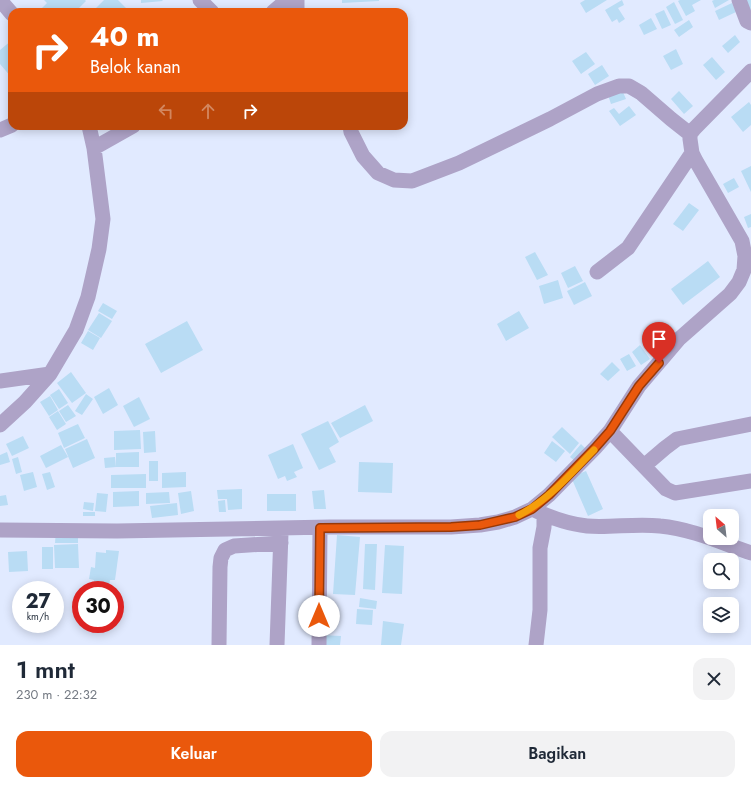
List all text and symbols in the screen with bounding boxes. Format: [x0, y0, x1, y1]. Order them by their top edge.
text: 40 m [90, 16, 159, 57]
icon: right [24, 24, 76, 76]
text: Belok kanan [90, 54, 181, 80]
icon: left [155, 100, 177, 122]
icon: ahead [197, 100, 219, 122]
icon: right [239, 100, 261, 122]
pin [642, 322, 676, 363]
icon: arrive [648, 328, 670, 350]
north arrow [703, 509, 739, 545]
map controls [703, 509, 739, 633]
button: search [703, 553, 739, 589]
speed limit sign: 30 [72, 581, 124, 633]
text: 27 [25, 587, 51, 616]
position arrow [298, 595, 340, 637]
button: layers [703, 597, 739, 633]
text: km/h [27, 609, 49, 624]
text: 1 mnt [16, 652, 75, 687]
button: close [693, 658, 735, 700]
text: 230 m · 22:32 [16, 685, 97, 704]
button: Keluar [16, 731, 372, 777]
button: Bagikan [380, 731, 735, 777]

